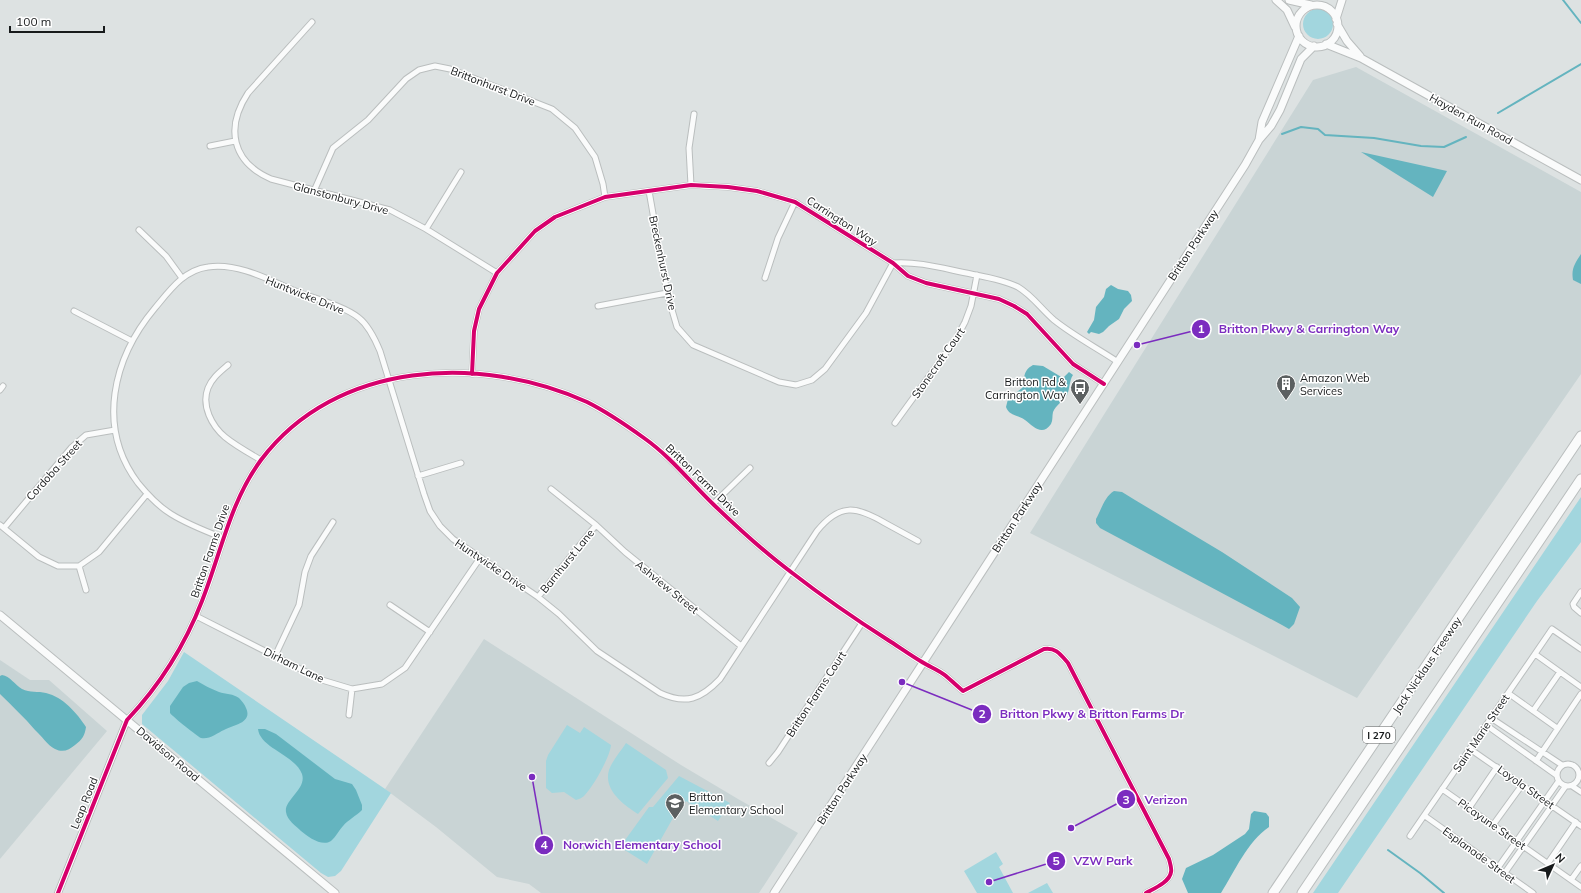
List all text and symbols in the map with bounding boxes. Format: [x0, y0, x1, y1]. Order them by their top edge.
scale bar [10, 8, 104, 34]
text: 100 m [16, 14, 51, 29]
street label: Brittonhurst Drive [449, 63, 537, 109]
street label: Hayden Run Road [1427, 90, 1515, 148]
street label: Glanstonbury Drive [292, 179, 390, 217]
street label: Carrington Way [804, 193, 880, 249]
street label: Britton Parkway [1165, 207, 1221, 283]
street label: Breckenhurst Drive [646, 214, 680, 312]
street label: Huntwicke Drive [264, 273, 346, 317]
callout: Britton Pkwy & Carrington Way [1191, 317, 1407, 341]
text: 1 [1197, 321, 1205, 336]
text: Britton Pkwy & Carrington Way [1219, 321, 1400, 336]
street label: Stonecroft Court [908, 325, 968, 401]
place label: Amazon Web Services [1300, 371, 1370, 398]
building icon: Amazon Web Services [1275, 373, 1297, 401]
place label: Britton Rd & Carrington Way [985, 375, 1067, 402]
bus stop icon: Britton Rd & Carrington Way [1069, 377, 1091, 405]
street label: Cordoba Street [23, 437, 85, 503]
street label: Britton Farms Drive [663, 441, 743, 519]
street label: Britton Parkway [989, 479, 1045, 555]
street label: Britton Farms Drive [187, 502, 233, 600]
street label: Barnhurst Lane [537, 526, 597, 596]
street label: Huntwicke Drive [452, 536, 530, 594]
street label: Ashview Street [633, 557, 701, 617]
street label: Jack Nicklaus Freeway [1389, 614, 1465, 716]
street label: Dirham Lane [262, 644, 326, 686]
street label: Britton Farms Court [783, 648, 849, 740]
street label: Saint Marie Street [1450, 691, 1512, 775]
callout: Britton Pkwy & Britton Farms Dr [972, 702, 1192, 726]
text: 2 [978, 706, 986, 721]
text: Britton Pkwy & Britton Farms Dr [1000, 706, 1184, 721]
street label: Davidson Road [134, 724, 202, 784]
road number: I 270 [1363, 727, 1395, 743]
street label: Britton Parkway [814, 751, 870, 827]
street label: Loyola Street [1495, 762, 1557, 812]
street label: Leap Road [67, 775, 101, 831]
callout: Verizon [1116, 787, 1195, 811]
place label: Britton Elementary School [689, 790, 784, 817]
school or university icon: Britton Elementary School [664, 792, 686, 820]
text: 3 [1122, 792, 1130, 807]
text: Verizon [1144, 792, 1187, 807]
street label: Picayune Street [1455, 795, 1529, 853]
street label: Esplanade Street [1440, 824, 1518, 886]
callout: Norwich Elementary School [534, 833, 729, 857]
text: 4 [540, 837, 548, 852]
text: Norwich Elementary School [563, 837, 721, 852]
north arrow [1533, 845, 1573, 885]
callout: VZW Park [1046, 849, 1141, 873]
text: N [1552, 850, 1568, 866]
text: 5 [1052, 853, 1060, 868]
text: VZW Park [1072, 853, 1133, 868]

